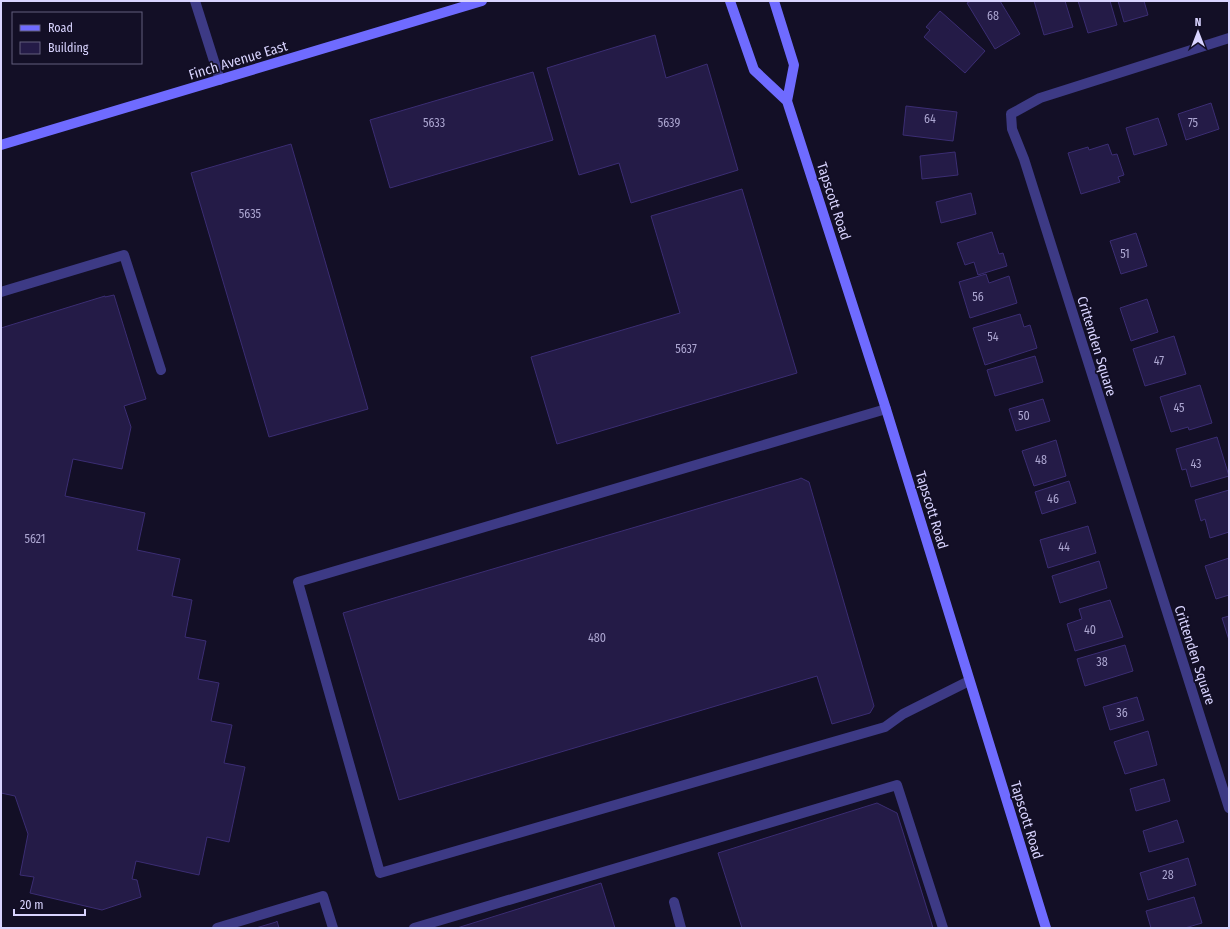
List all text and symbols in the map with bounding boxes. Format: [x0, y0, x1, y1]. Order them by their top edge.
house number: 68 [987, 9, 999, 23]
legend [12, 12, 142, 64]
north arrow [1178, 12, 1218, 52]
text: N [1195, 16, 1201, 29]
text: Road [48, 21, 73, 35]
street label: Finch Avenue East [187, 37, 290, 84]
text: Building [48, 41, 89, 55]
house number: 64 [924, 112, 936, 126]
house number: 5633 [423, 116, 445, 130]
house number: 5639 [658, 116, 680, 130]
house number: 75 [1188, 116, 1199, 130]
street label: Tapscott Road [813, 160, 854, 242]
house number: 5635 [239, 207, 262, 221]
house number: 51 [1120, 247, 1130, 261]
house number: 56 [972, 290, 984, 304]
street label: Crittenden Square [1073, 294, 1120, 398]
house number: 54 [987, 330, 999, 344]
house number: 5637 [675, 342, 697, 356]
house number: 47 [1154, 354, 1164, 368]
house number: 45 [1173, 401, 1185, 415]
house number: 50 [1018, 409, 1030, 423]
house number: 48 [1035, 453, 1047, 467]
house number: 43 [1190, 457, 1202, 471]
street label: Tapscott Road [912, 469, 951, 551]
house number: 46 [1047, 492, 1059, 506]
house number: 5621 [24, 532, 46, 546]
house number: 44 [1058, 540, 1070, 554]
street label: Crittenden Square [1170, 603, 1219, 707]
house number: 40 [1084, 623, 1096, 637]
house number: 480 [588, 631, 606, 645]
house number: 38 [1096, 655, 1108, 669]
house number: 36 [1116, 706, 1128, 720]
street label: Tapscott Road [1007, 779, 1046, 861]
house number: 28 [1162, 868, 1174, 882]
scale bar [14, 891, 85, 917]
text: 20 m [20, 898, 44, 912]

